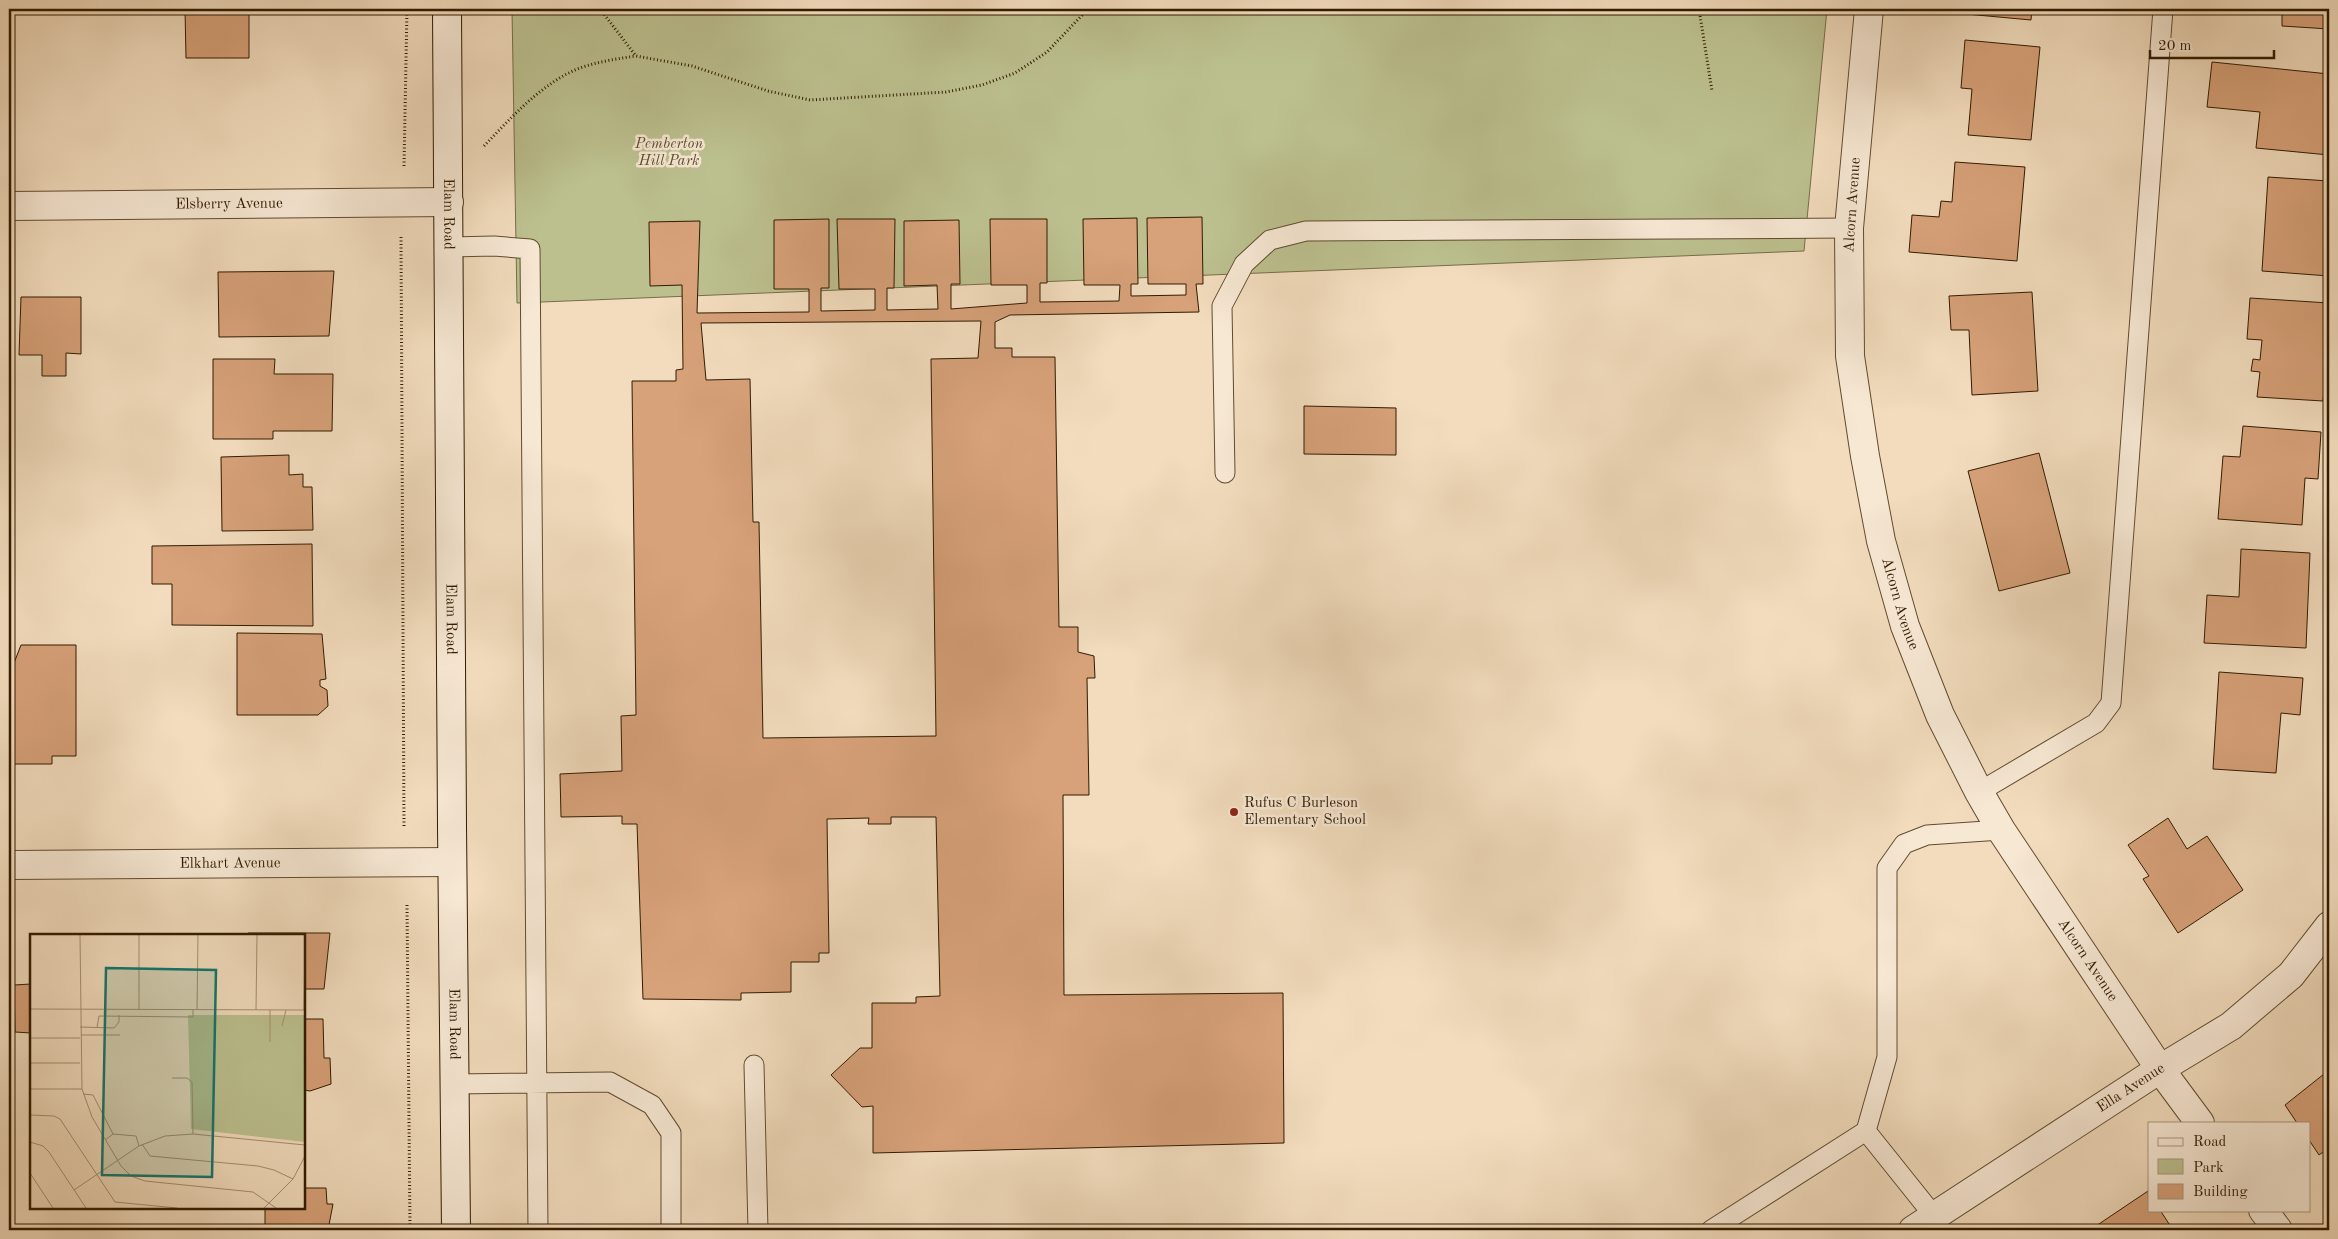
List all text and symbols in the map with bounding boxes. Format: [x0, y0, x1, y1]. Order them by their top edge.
scale bar [2150, 28, 2274, 60]
text: 20 m [2158, 39, 2192, 54]
park label: Pemberton Hill Park [634, 137, 703, 169]
street label: Alcorn Avenue [1842, 157, 1864, 253]
street label: Elam Road [441, 178, 456, 250]
street label: Elsberry Avenue [175, 196, 283, 212]
street label: Alcorn Avenue [1879, 556, 1921, 652]
street label: Elam Road [443, 583, 458, 655]
place label: Rufus C Burleson Elementary School [1244, 796, 1366, 828]
marker: Rufus C Burleson Elementary School [1228, 806, 1240, 818]
street label: Elkhart Avenue [179, 856, 281, 871]
street label: Alcorn Avenue [2055, 916, 2120, 1004]
inset map [30, 934, 305, 1209]
street label: Elam Road [446, 988, 462, 1060]
street label: Ella Avenue [2094, 1060, 2167, 1116]
legend [2148, 1122, 2310, 1212]
text: Road [2193, 1135, 2227, 1150]
text: Park [2193, 1161, 2224, 1176]
text: Building [2193, 1185, 2248, 1200]

